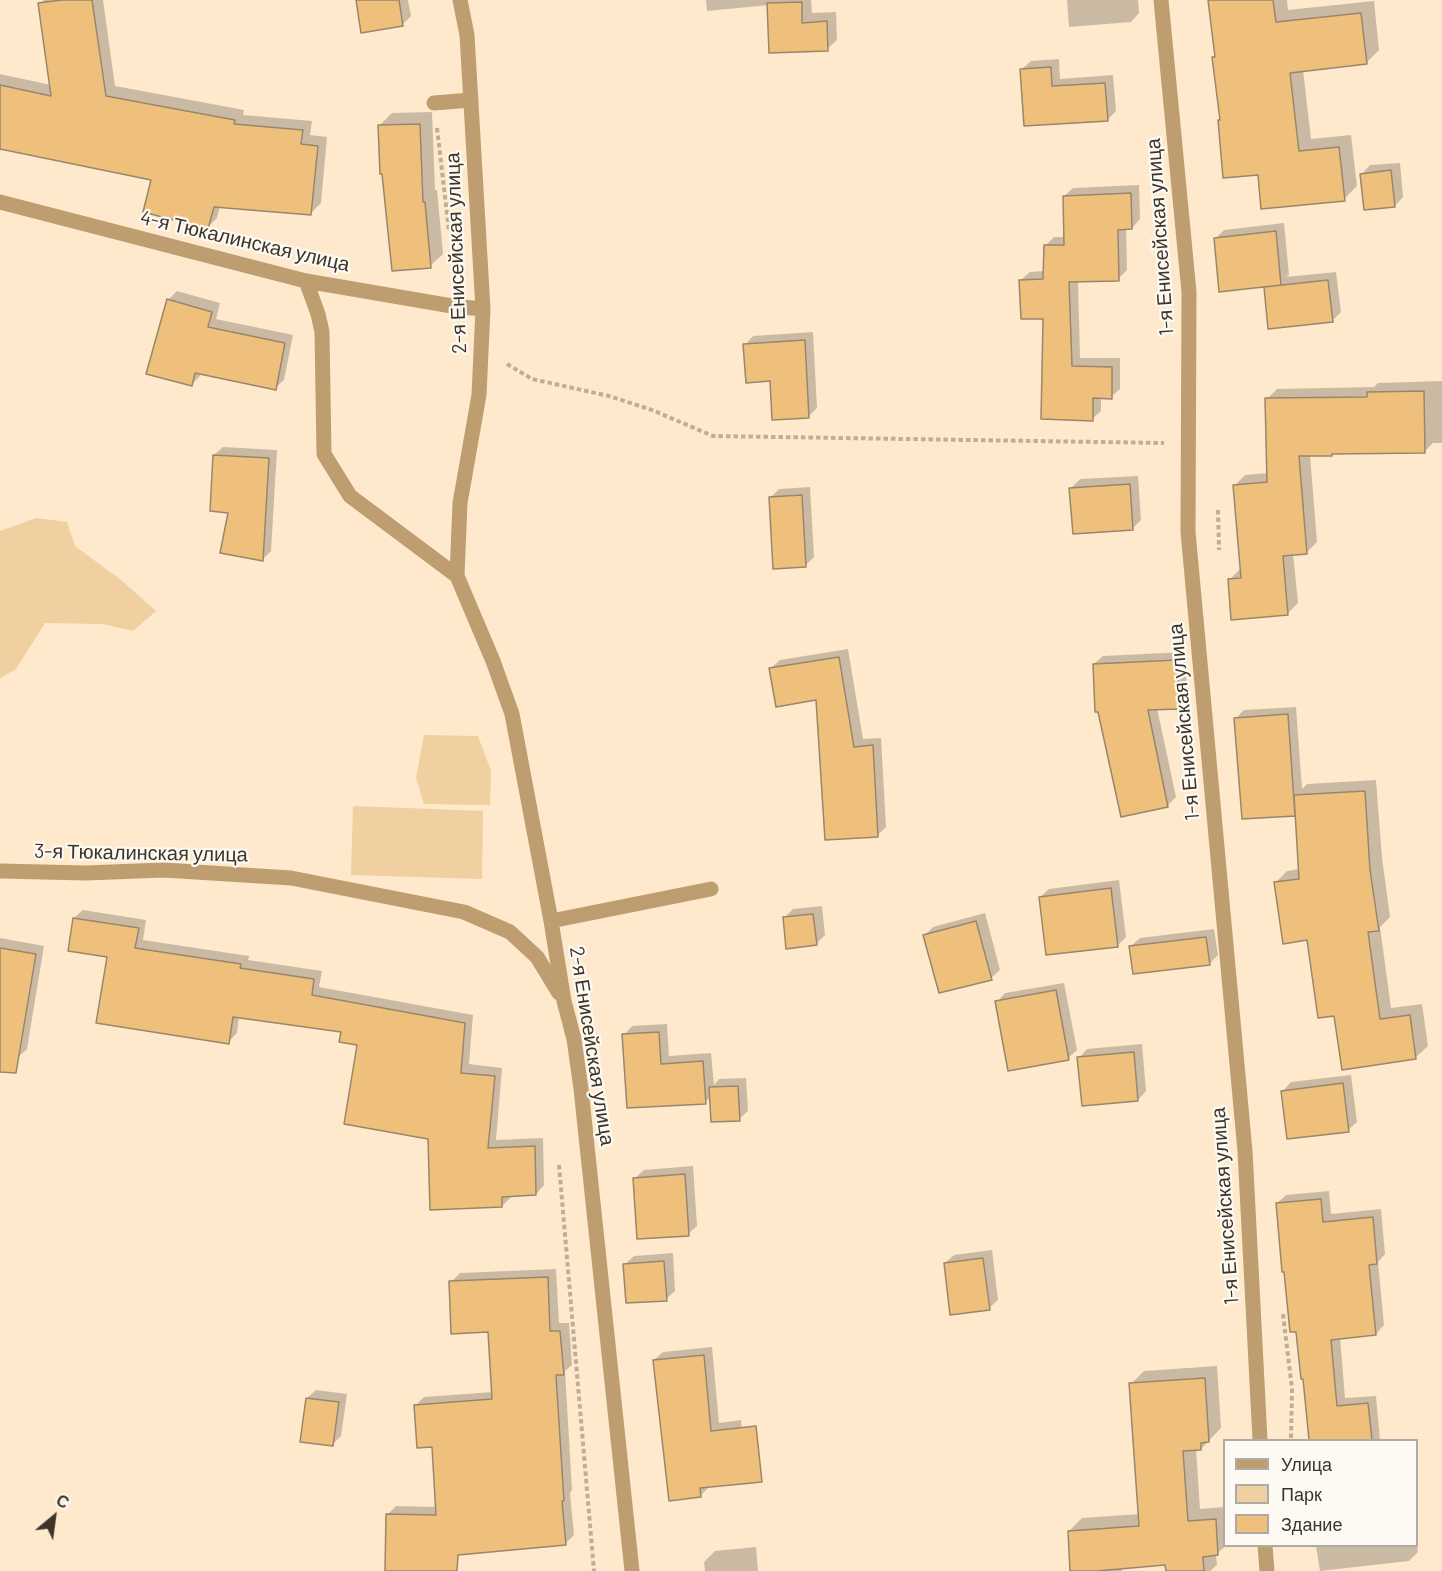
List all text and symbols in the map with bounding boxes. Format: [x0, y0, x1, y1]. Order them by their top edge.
street label: 1-я Енисейская улица [1141, 138, 1179, 336]
street label: 2-я Енисейская улица [440, 152, 472, 354]
street label: 4-я Тюкалинская улица [138, 205, 352, 277]
street label: 1-я Енисейская улица [1163, 622, 1205, 822]
street label: 3-я Тюкалинская улица [34, 839, 248, 867]
street label: 2-я Енисейская улица [564, 945, 620, 1147]
street label: 1-я Енисейская улица [1206, 1107, 1244, 1305]
legend [1223, 1439, 1418, 1547]
text: Улица [1281, 1453, 1332, 1475]
text: Парк [1281, 1483, 1322, 1505]
north arrow [24, 1487, 84, 1547]
text: С [53, 1490, 73, 1512]
text: Здание [1281, 1513, 1342, 1535]

